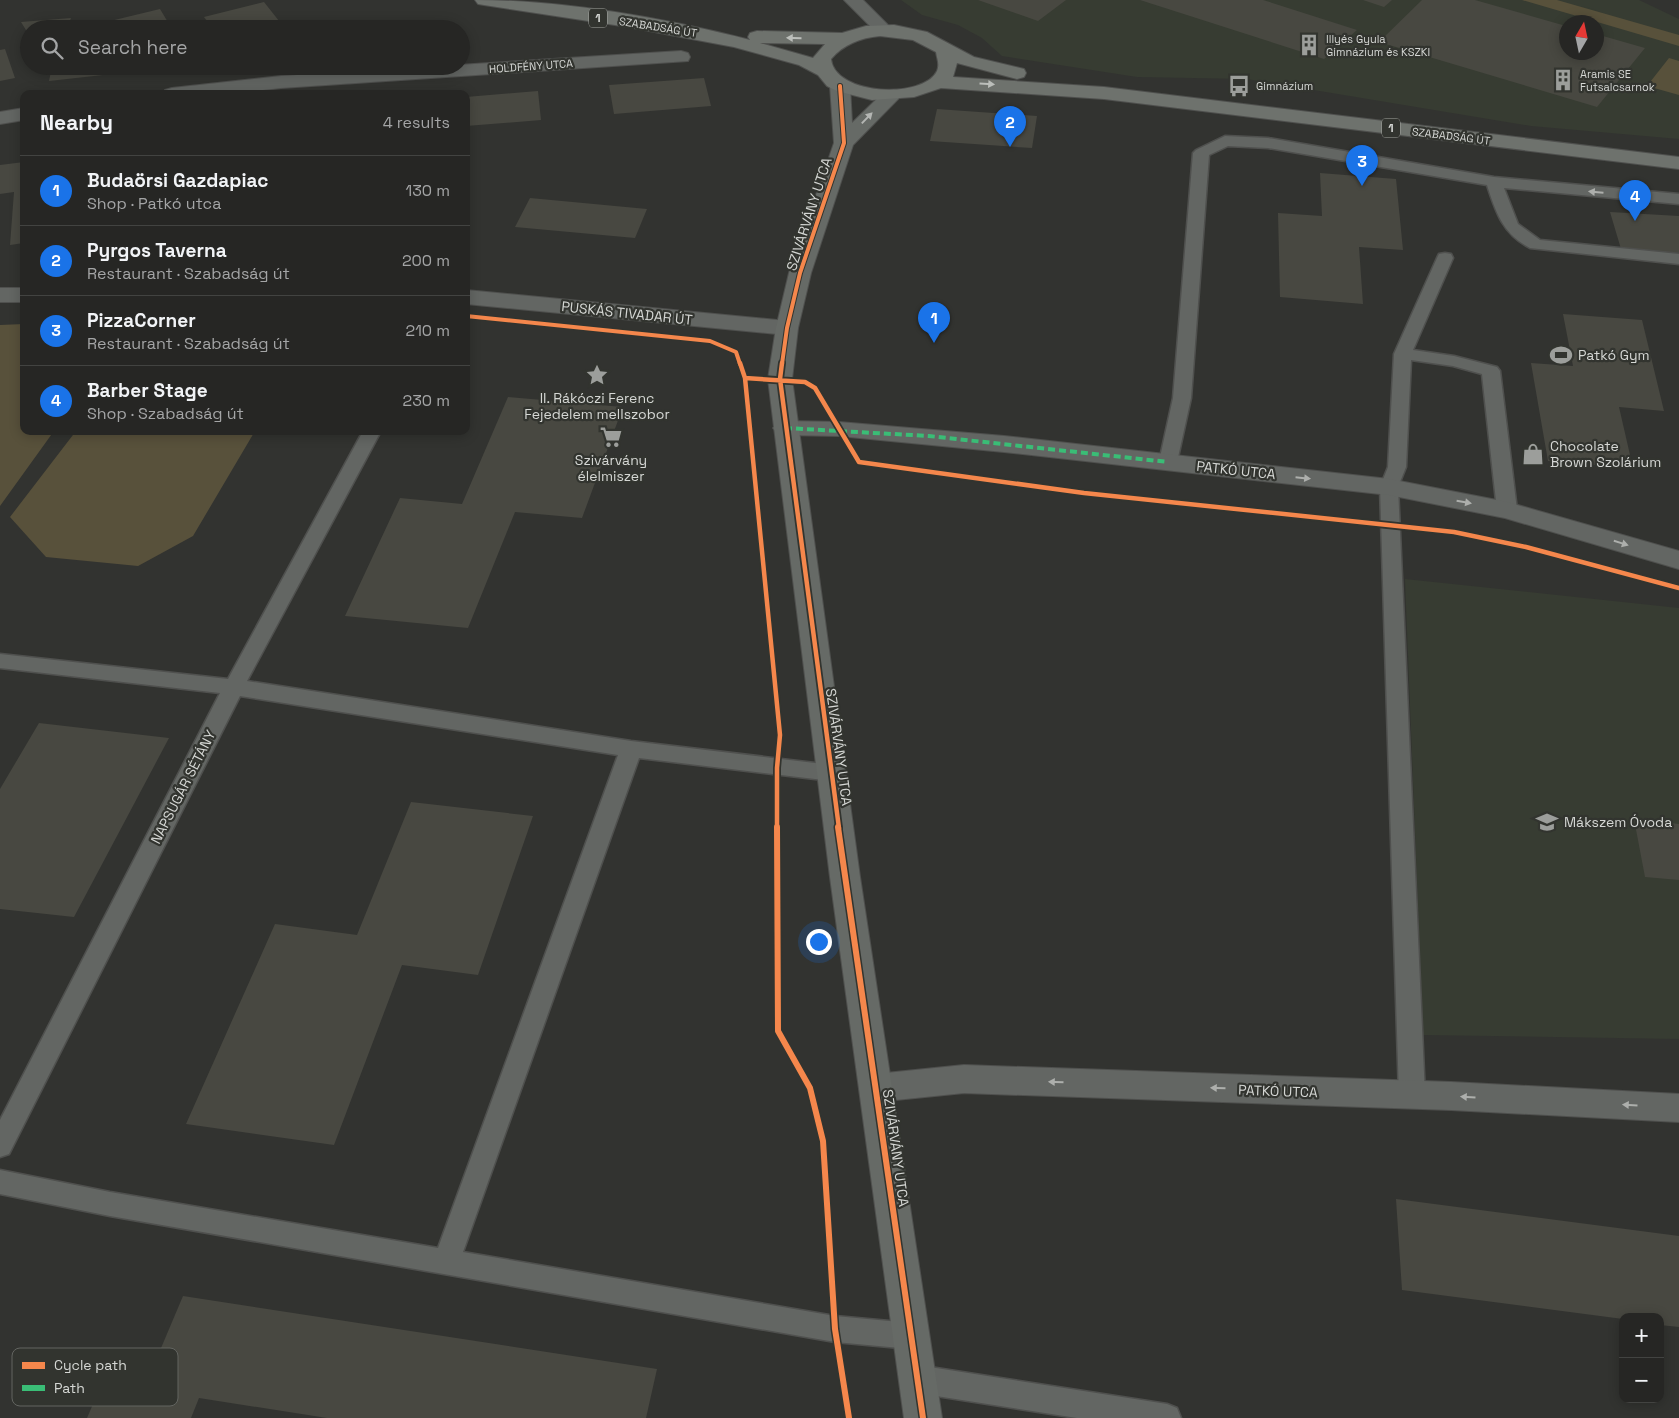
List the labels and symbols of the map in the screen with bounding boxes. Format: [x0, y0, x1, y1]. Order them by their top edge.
road number: 1 [589, 8, 607, 28]
street label: SZABADSÁG ÚT [618, 13, 699, 40]
north arrow [1559, 15, 1604, 60]
building icon: Illyés Gyula Gimnázium és KSZKI [1296, 32, 1322, 58]
place label: Illyés Gyula Gimnázium és KSZKI [1326, 32, 1430, 59]
one-way arrow [786, 34, 802, 42]
street label: HOLDFÉNY UTCA [489, 56, 573, 76]
building icon: Aramis SE Futsalcsarnok [1550, 67, 1576, 93]
place label: Aramis SE Futsalcsarnok [1580, 67, 1655, 94]
bus stop icon: Gimnázium [1226, 73, 1252, 99]
place label: Gimnázium [1256, 79, 1313, 93]
one-way arrow [979, 80, 995, 88]
pin: 2 [994, 106, 1026, 147]
one-way arrow [861, 113, 873, 125]
road number: 1 [1382, 119, 1400, 138]
street label: SZABADSÁG ÚT [1411, 123, 1492, 148]
pin: 3 [1346, 145, 1378, 186]
street label: SZIVÁRVÁNY UTCA [782, 155, 836, 273]
pin: 4 [1619, 180, 1651, 221]
one-way arrow [1587, 188, 1603, 196]
street label: PUSKÁS TIVADAR ÚT [561, 297, 693, 329]
pin: 1 [918, 302, 950, 343]
sports icon: Patkó Gym [1548, 342, 1574, 368]
place label: Patkó Gym [1578, 346, 1650, 364]
place icon: II. Rákóczi Ferenc Fejedelem mellszobor [584, 362, 610, 388]
place label: II. Rákóczi Ferenc Fejedelem mellszobor [524, 389, 670, 423]
supermarket icon: Szivárvány élelmiszer [598, 424, 624, 450]
place label: Chocolate Brown Szolárium [1550, 437, 1661, 471]
shop icon: Chocolate Brown Szolárium [1520, 441, 1546, 467]
place label: Szivárvány élelmiszer [575, 451, 647, 485]
street label: PATKÓ UTCA [1196, 457, 1277, 483]
one-way arrow [1296, 474, 1312, 482]
one-way arrow [1456, 499, 1472, 507]
one-way arrow [1614, 539, 1629, 547]
street label: SZIVÁRVÁNY UTCA [822, 687, 856, 807]
street label: NAPSUGÁR SÉTÁNY [147, 727, 220, 847]
school or university icon: Mákszem Óvoda [1534, 809, 1560, 835]
place label: Mákszem Óvoda [1564, 813, 1672, 831]
your location [806, 929, 832, 955]
one-way arrow [1048, 1078, 1064, 1086]
street label: PATKÓ UTCA [1238, 1081, 1318, 1101]
one-way arrow [1210, 1084, 1226, 1092]
street label: SZIVÁRVÁNY UTCA [879, 1088, 913, 1208]
one-way arrow [1460, 1092, 1476, 1100]
one-way arrow [1622, 1101, 1638, 1109]
legend [12, 1348, 178, 1406]
text: Cycle path [54, 1356, 127, 1374]
text: Path [54, 1379, 85, 1397]

